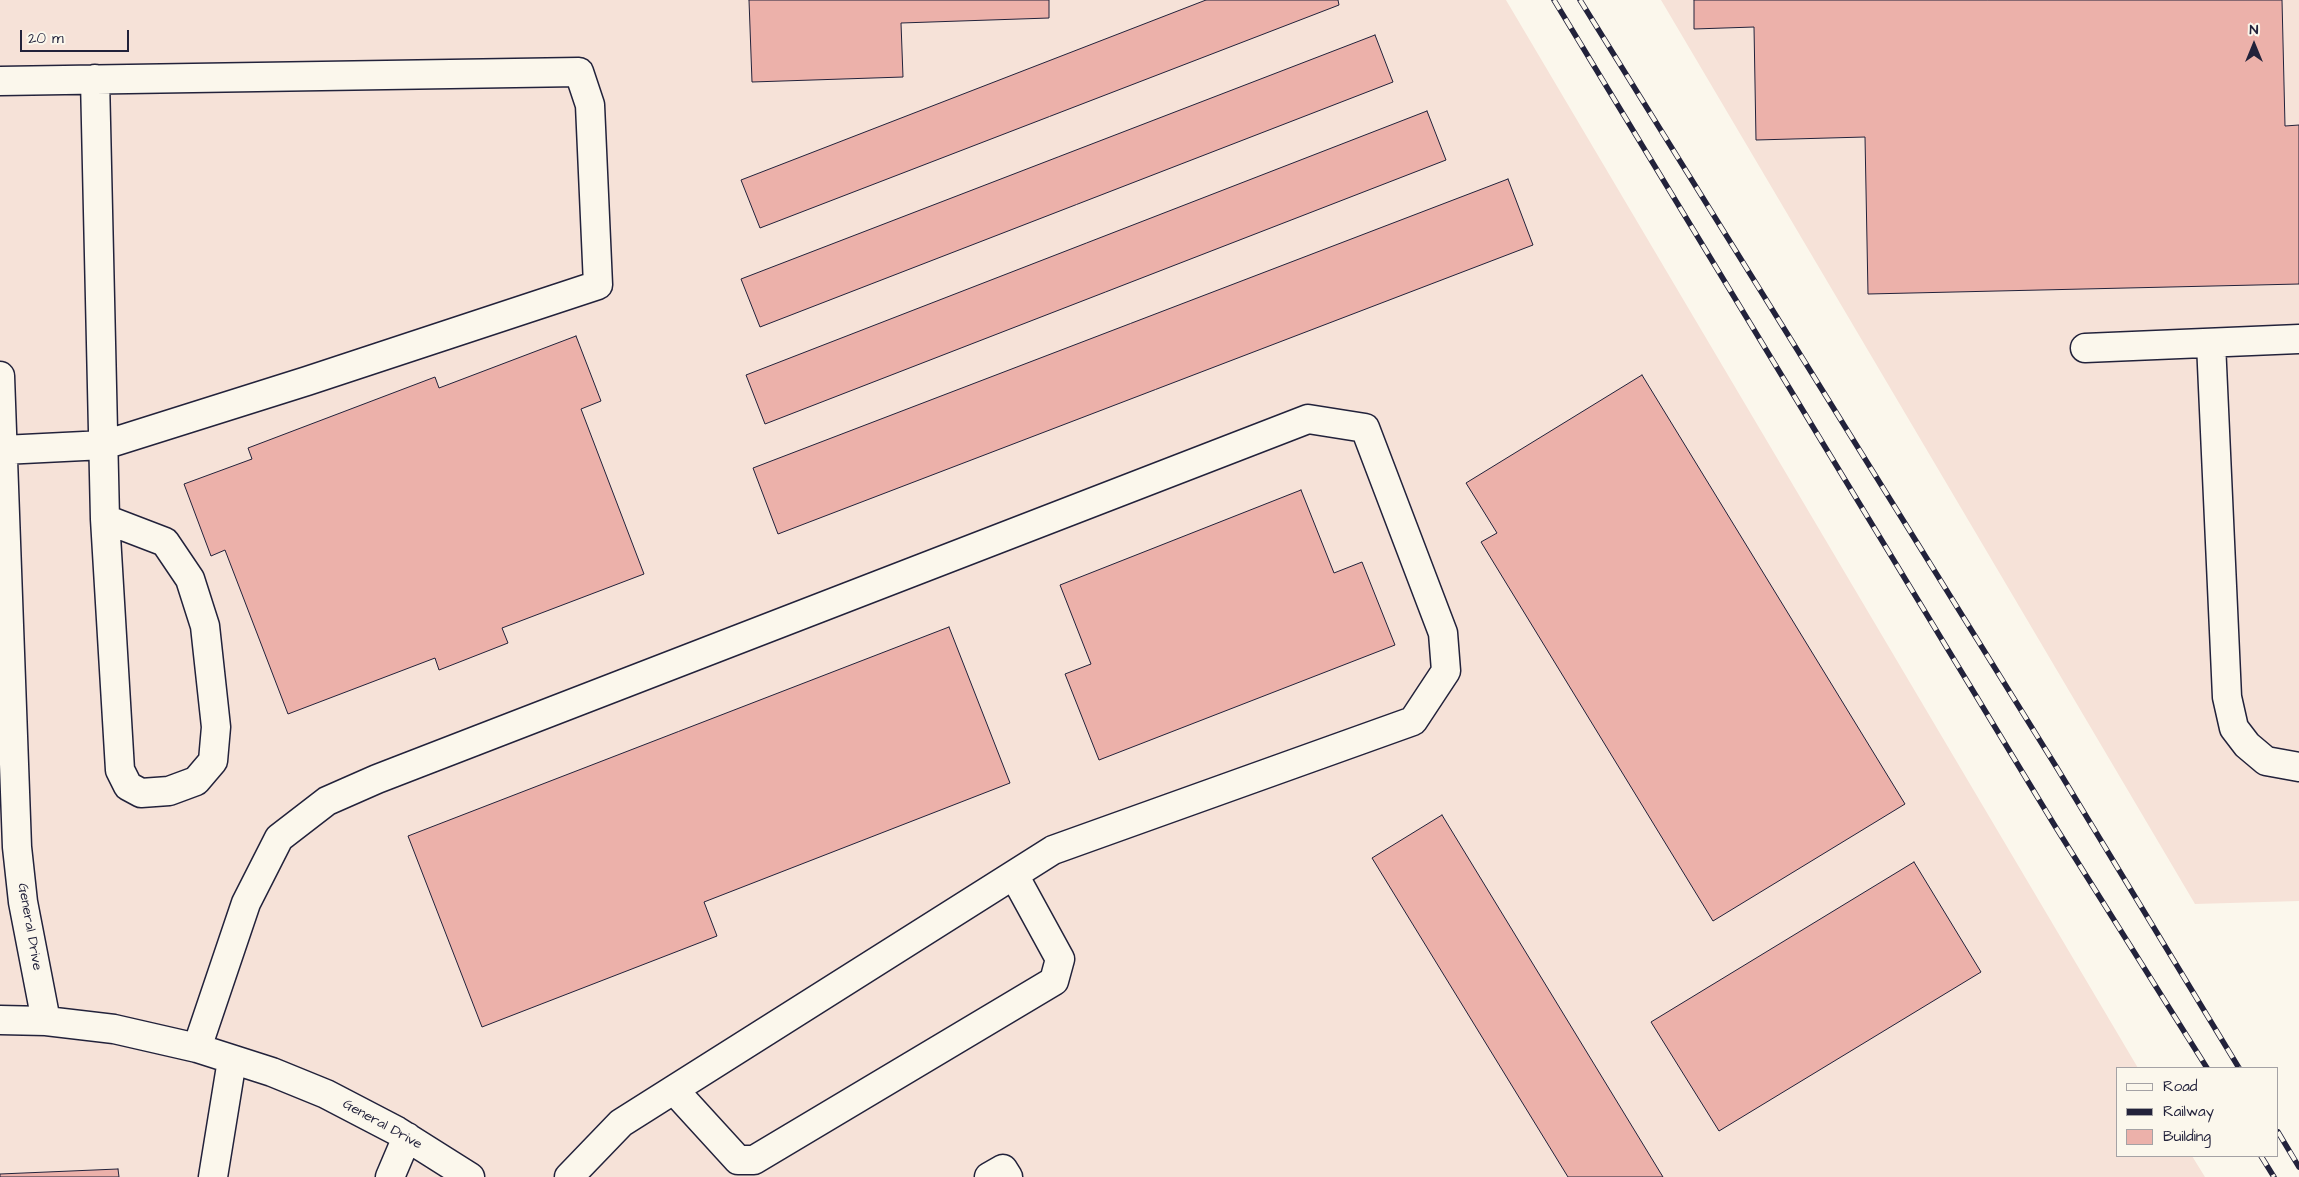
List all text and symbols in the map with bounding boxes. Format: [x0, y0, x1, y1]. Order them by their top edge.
scale bar [22, 20, 131, 52]
north arrow [2229, 20, 2279, 70]
text: N [2250, 20, 2258, 40]
text: 20 m [28, 28, 64, 49]
street label: General Drive [13, 882, 45, 972]
legend [2116, 1067, 2279, 1157]
text: Road [2163, 1076, 2197, 1097]
street label: General Drive [339, 1096, 425, 1154]
text: Railway [2163, 1101, 2214, 1122]
text: Building [2163, 1126, 2211, 1147]

